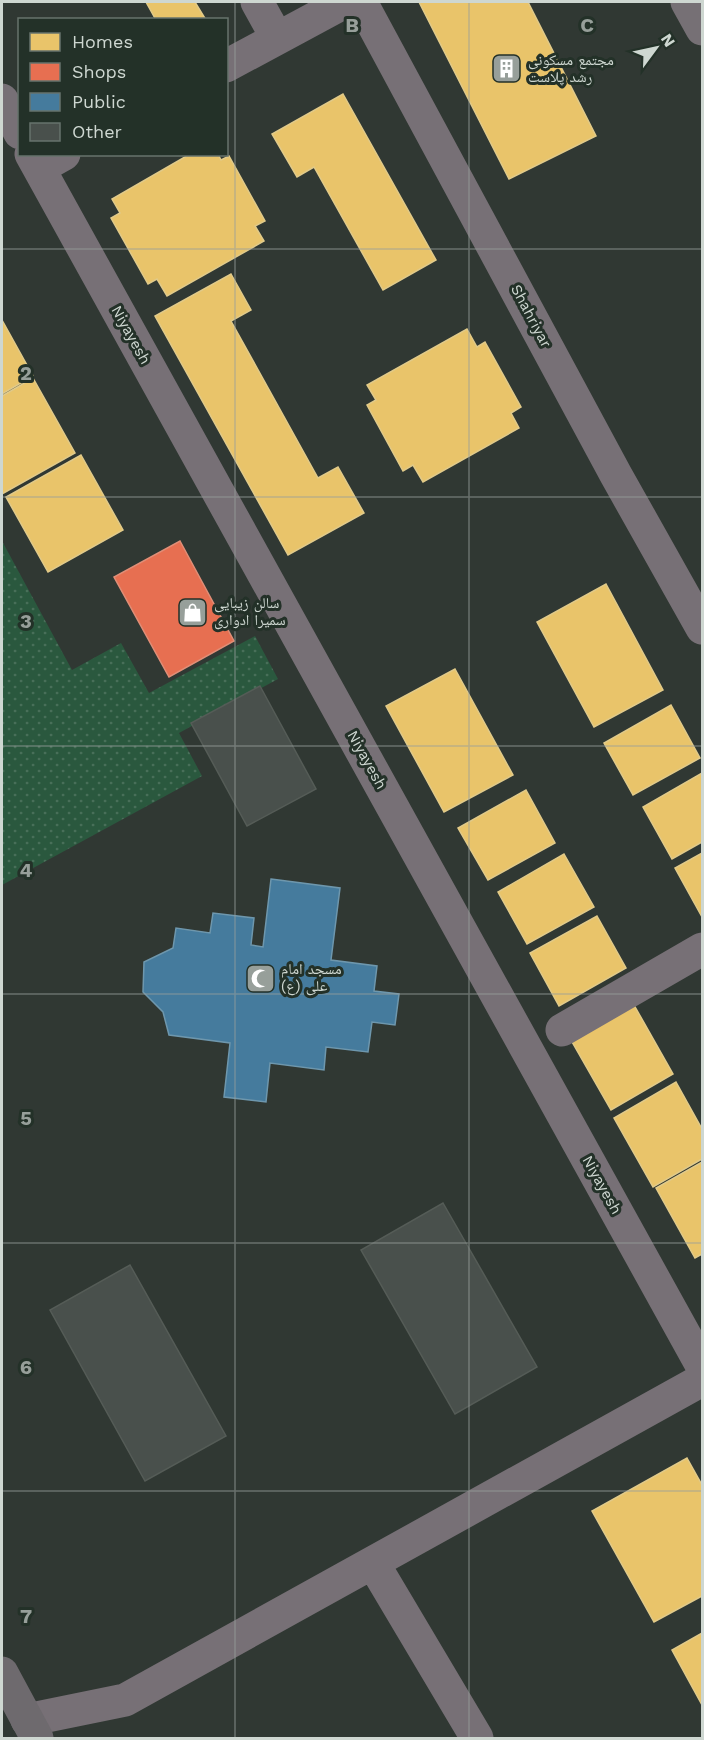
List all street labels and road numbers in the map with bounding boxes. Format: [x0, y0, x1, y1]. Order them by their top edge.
street label: Shahriyar [507, 281, 555, 351]
street label: Niyayesh [108, 303, 154, 367]
street label: Niyayesh [344, 728, 390, 792]
street label: Niyayesh [579, 1153, 625, 1217]

